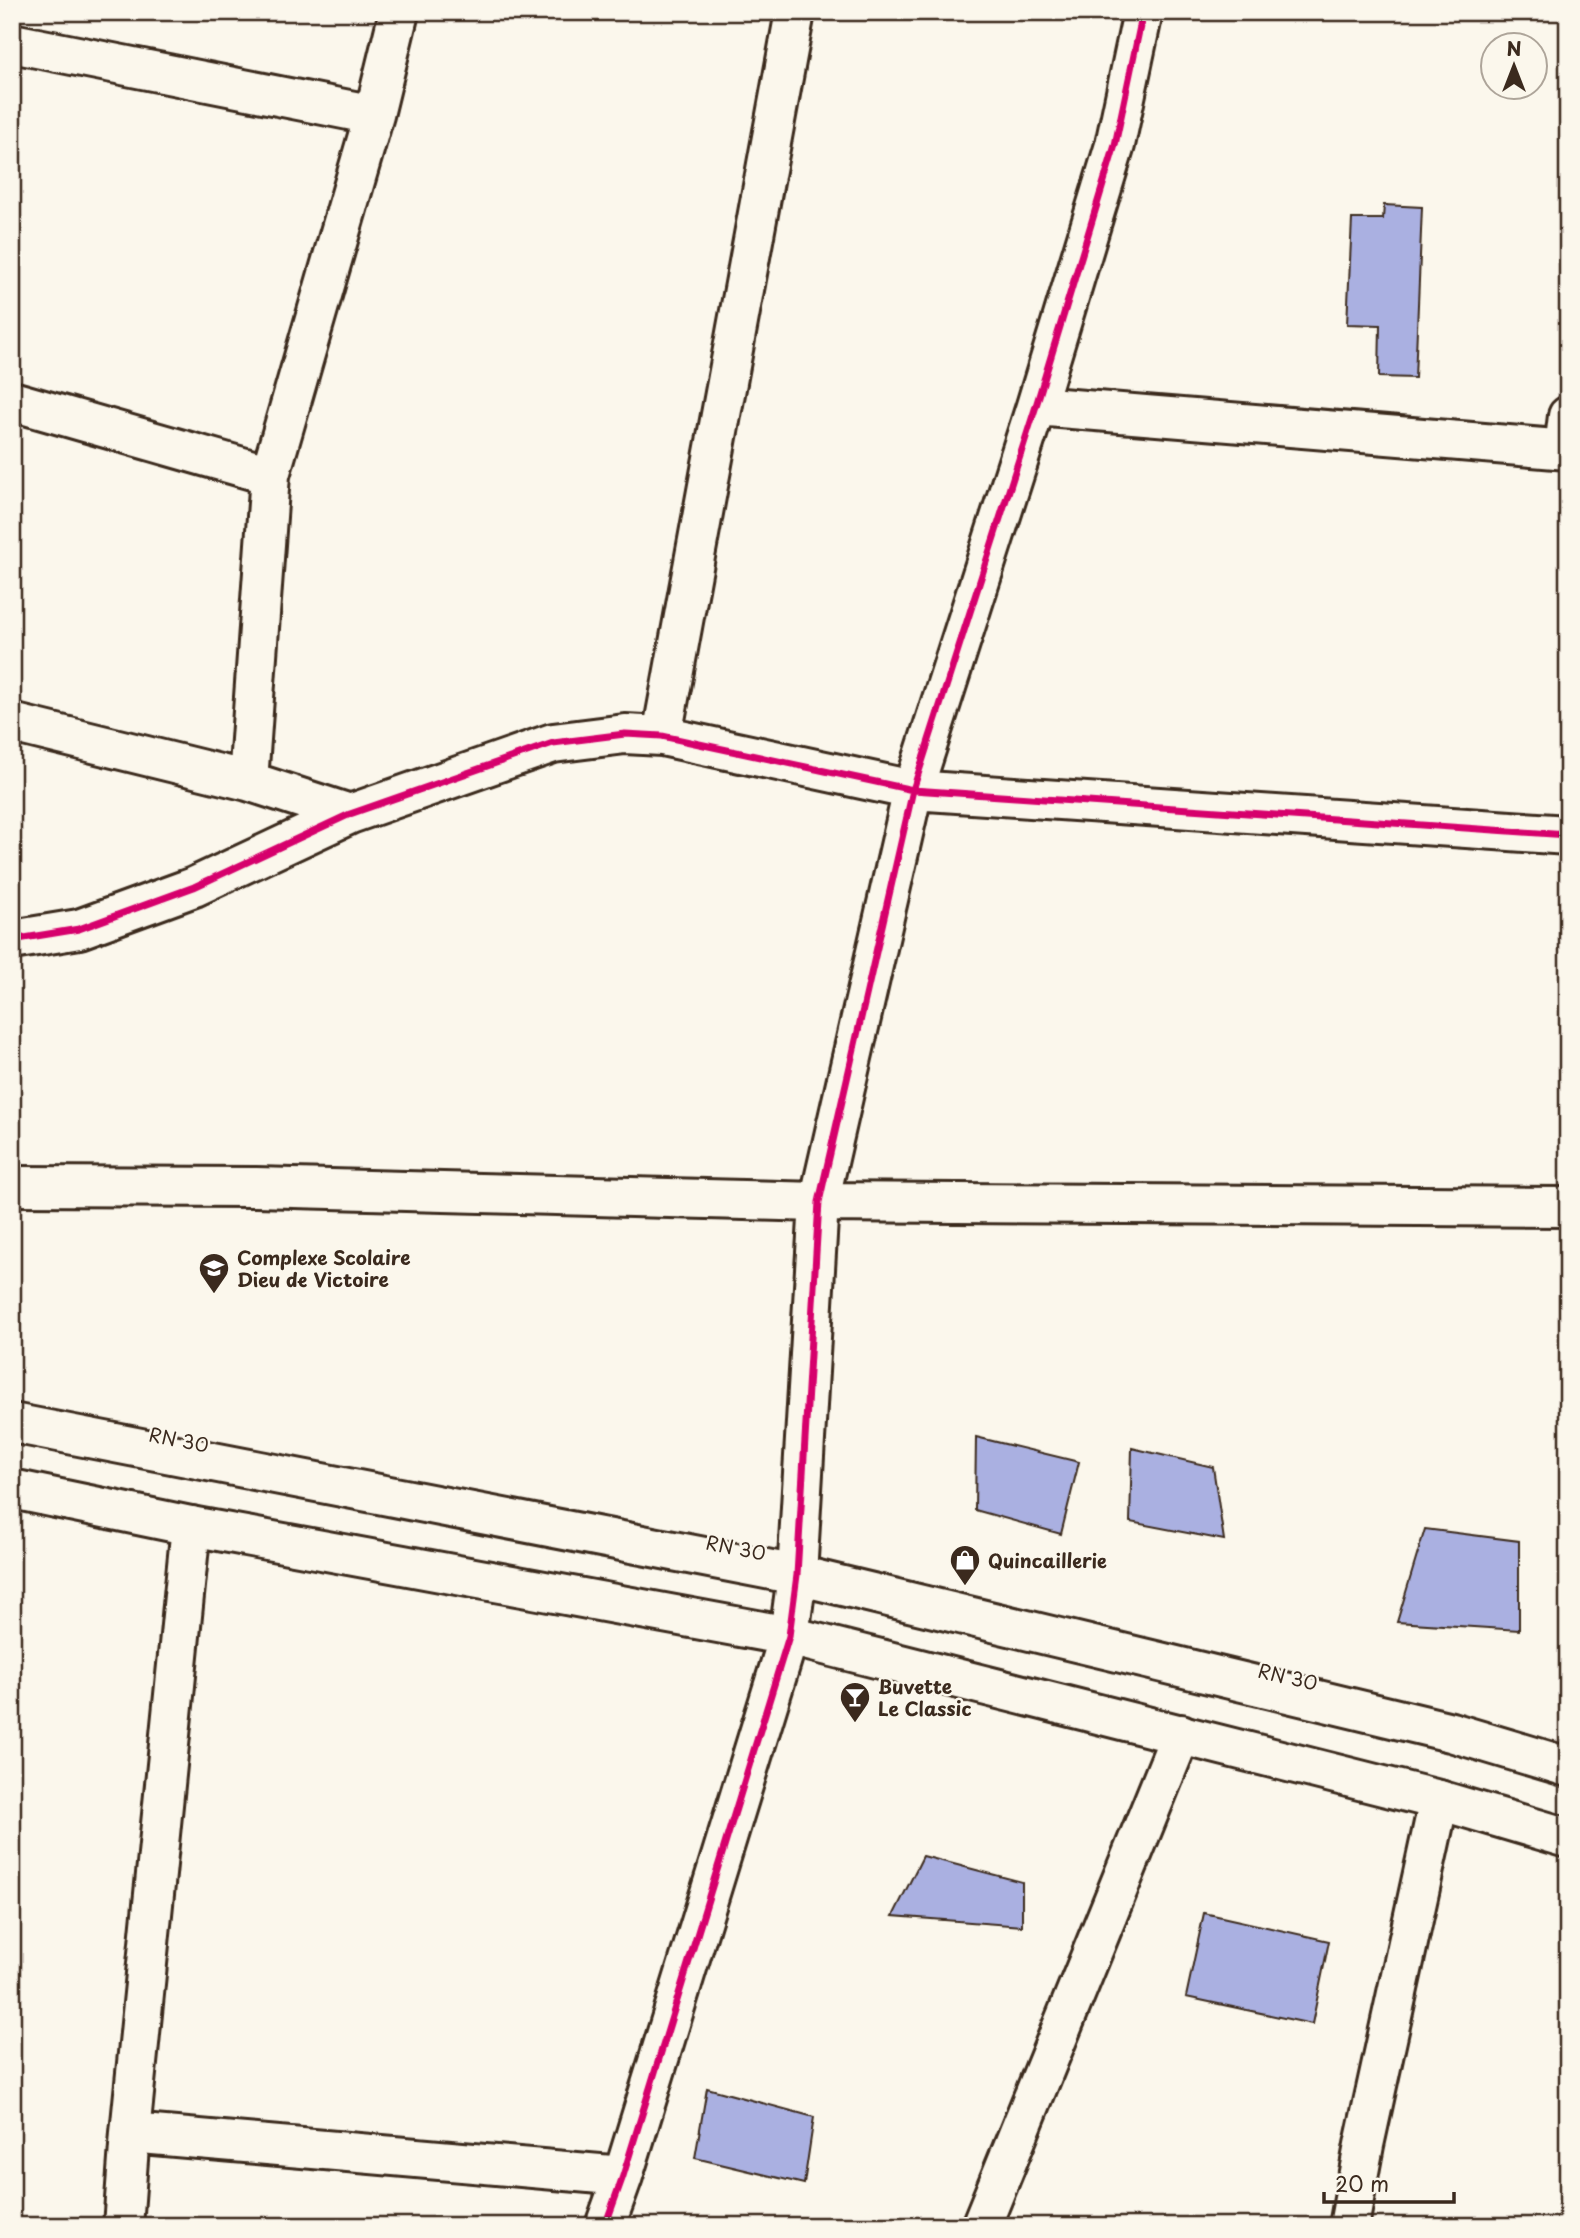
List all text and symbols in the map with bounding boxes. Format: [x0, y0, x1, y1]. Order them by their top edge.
north arrow [1478, 32, 1548, 102]
text: N [1506, 34, 1522, 62]
place label: Complexe Scolaire Dieu de Victoire [237, 1243, 411, 1293]
school or university icon: Complexe Scolaire Dieu de Victoire [197, 1251, 231, 1295]
street label: RN 30 [147, 1420, 211, 1458]
street label: RN 30 [704, 1528, 768, 1566]
shop icon: Quincaillerie [948, 1543, 982, 1587]
place label: Quincaillerie [988, 1546, 1107, 1574]
street label: RN 30 [1255, 1656, 1321, 1696]
place label: Buvette Le Classic [878, 1672, 972, 1722]
bar icon: Buvette Le Classic [838, 1680, 872, 1724]
scale bar [1324, 2161, 1454, 2205]
text: 20 m [1335, 2167, 1389, 2199]

